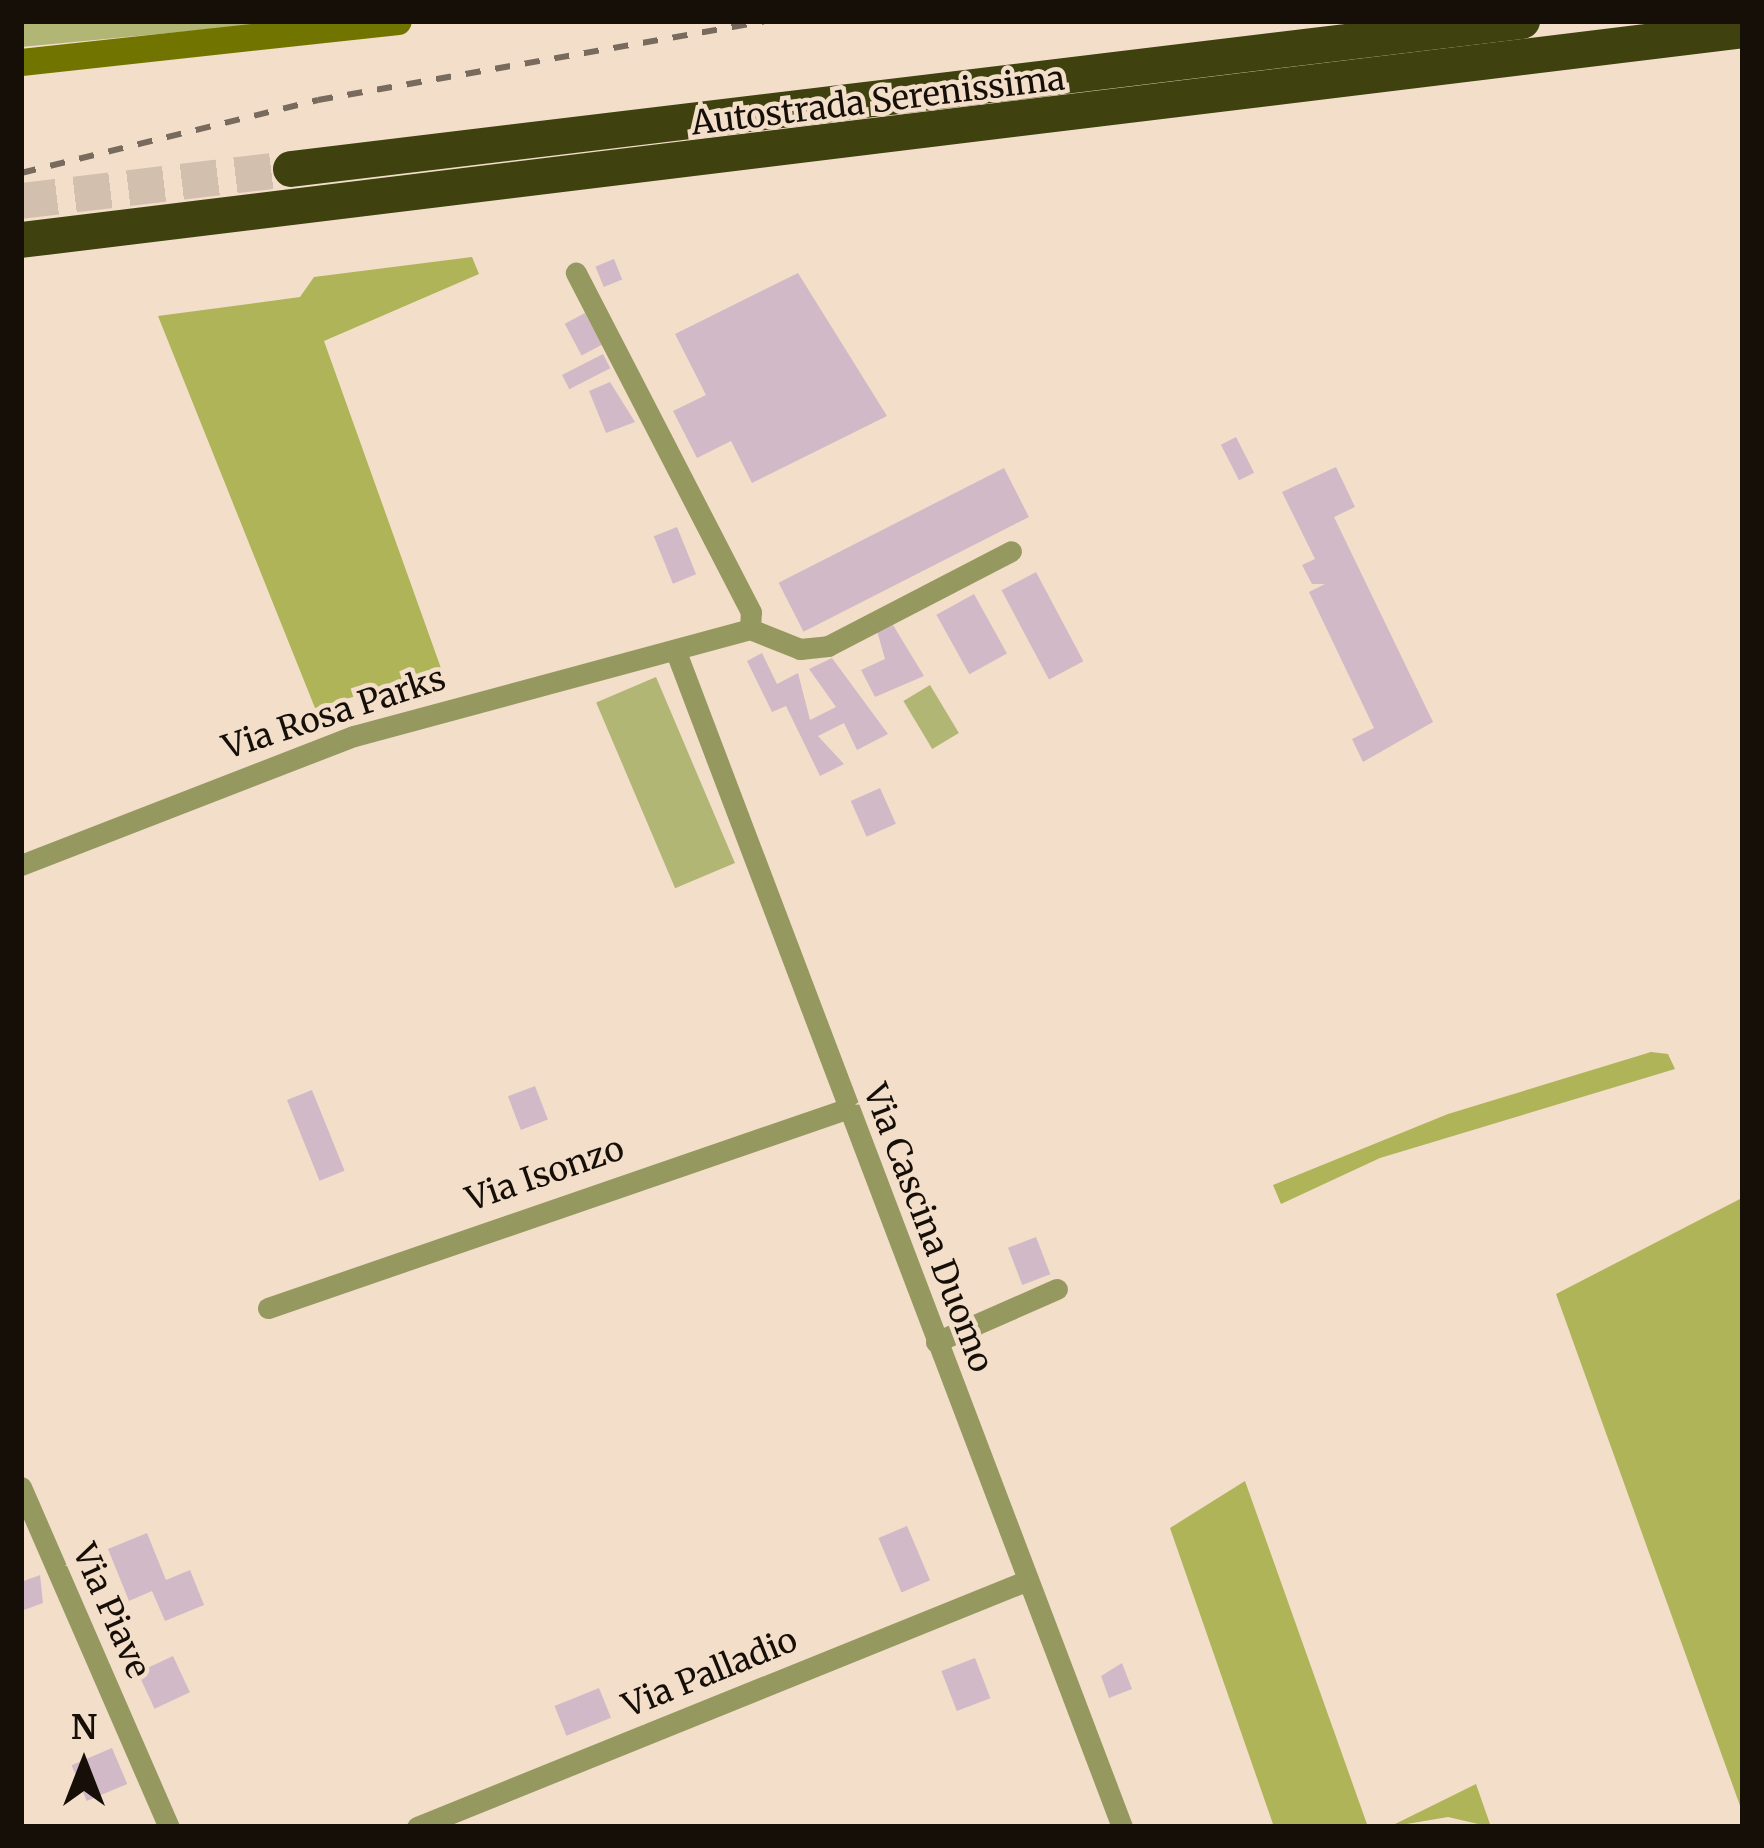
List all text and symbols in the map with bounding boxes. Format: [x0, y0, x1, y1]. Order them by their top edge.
street label: Autostrada Serenissima [689, 58, 1067, 144]
street label: Via Rosa Parks [218, 658, 450, 768]
street label: Via Cascina Duomo [855, 1078, 1001, 1378]
street label: Via Isonzo [461, 1129, 629, 1219]
street label: Via Piave [64, 1538, 158, 1684]
street label: Via Palladio [617, 1620, 803, 1726]
north arrow [24, 1704, 144, 1824]
text: N [71, 1707, 97, 1748]

